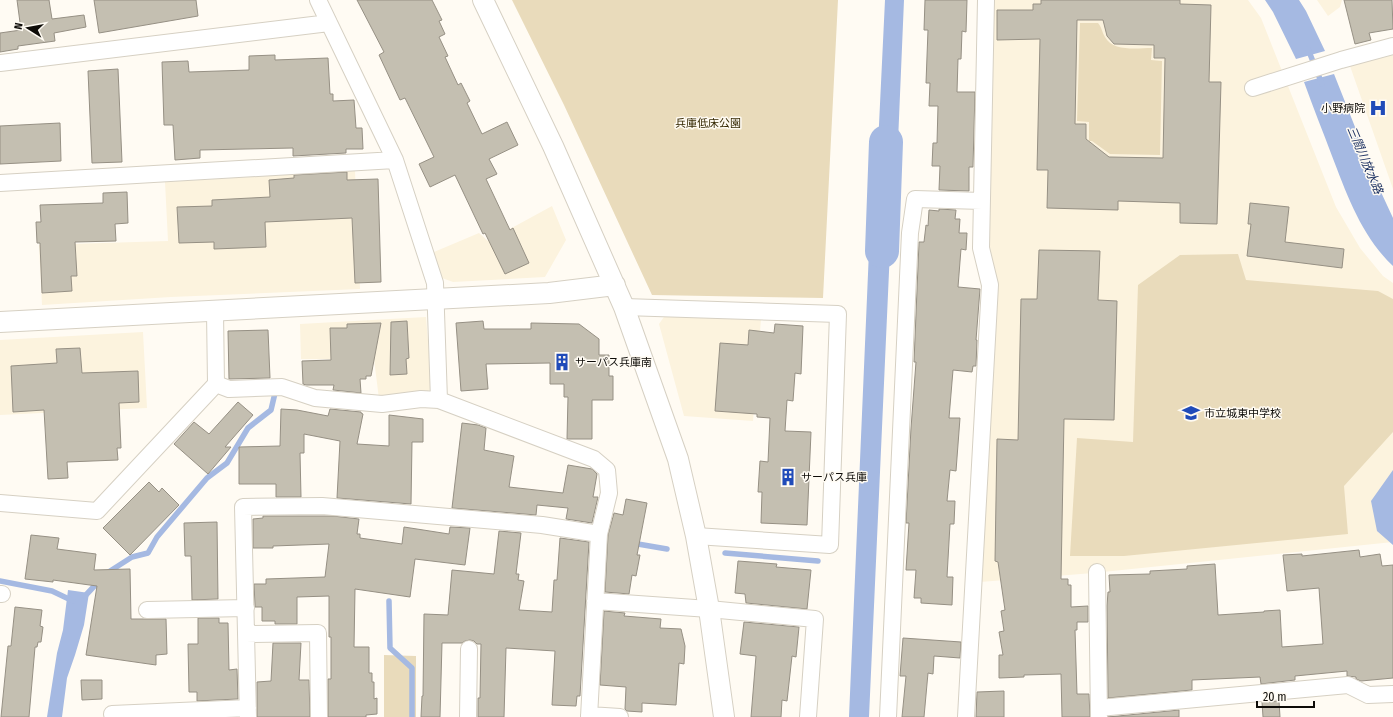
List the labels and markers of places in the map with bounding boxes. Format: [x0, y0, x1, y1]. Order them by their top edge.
hospital icon: 小野病院 [1368, 98, 1388, 118]
place label: 小野病院 [1321, 102, 1365, 115]
building icon: サーパス兵庫南 [552, 352, 572, 372]
place label: サーパス兵庫南 [575, 356, 652, 369]
school or university icon: 市立城東中学校 [1181, 403, 1201, 423]
place label: 市立城東中学校 [1204, 407, 1281, 420]
building icon: サーパス兵庫 [778, 467, 798, 487]
place label: サーパス兵庫 [801, 471, 867, 484]

